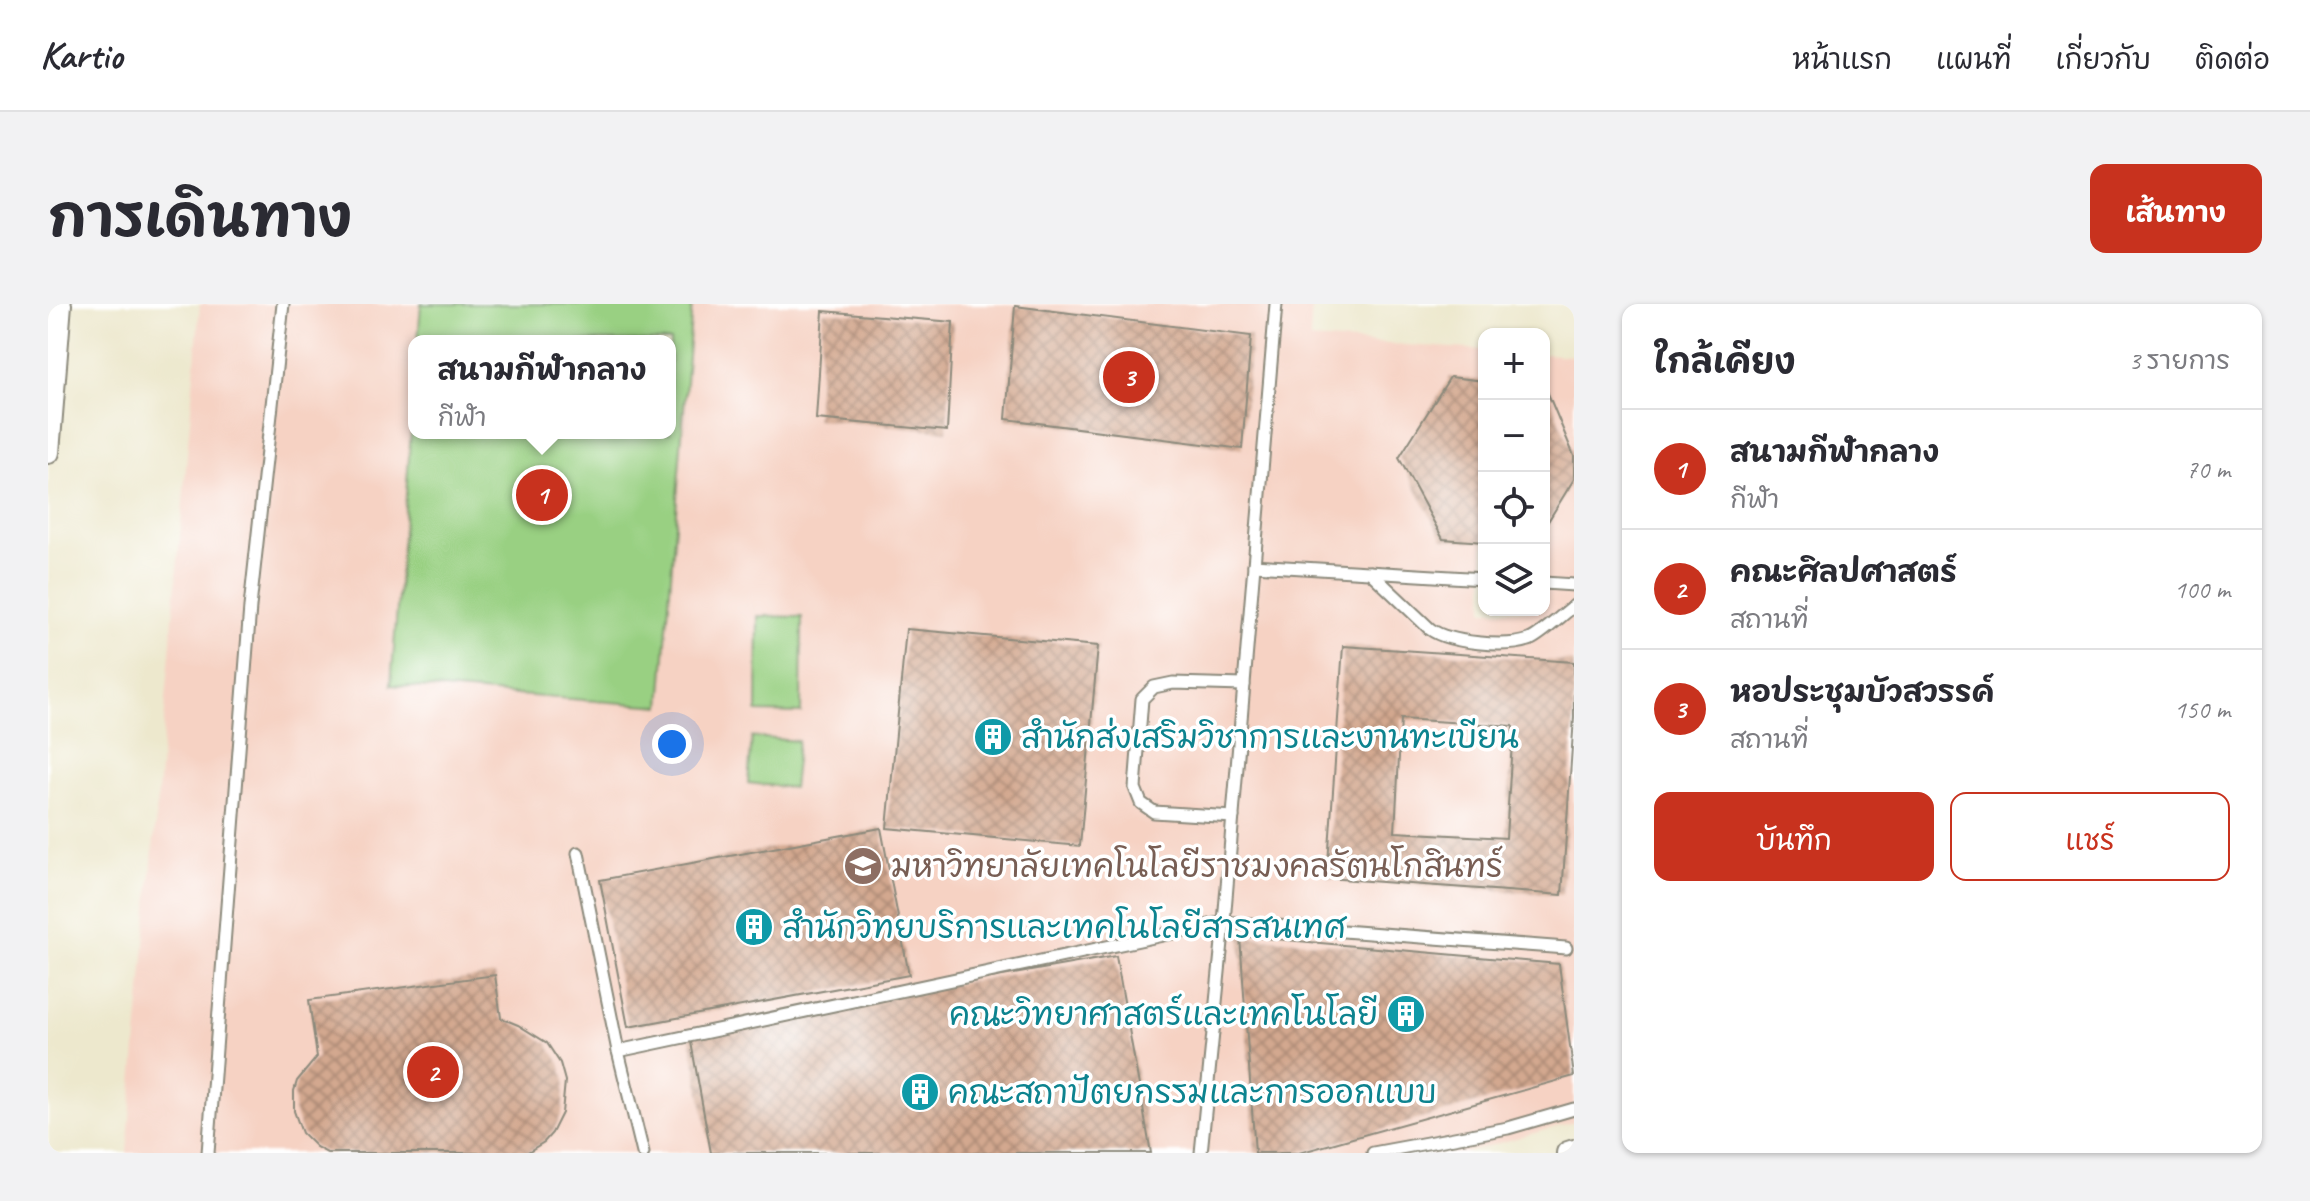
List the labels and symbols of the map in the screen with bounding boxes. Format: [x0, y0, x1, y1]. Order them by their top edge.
pin: 3 [1103, 347, 1155, 407]
pin: 1 [516, 465, 568, 525]
building icon: สำนักส่งเสริมวิชาการและงานทะเบียน [972, 716, 1014, 758]
place label: สำนักส่งเสริมวิชาการและงานทะเบียน [1021, 717, 1519, 758]
your location [652, 724, 692, 764]
school or university icon: มหาวิทยาลัยเทคโนโลยีราชมงคลรัตนโกสินทร์ [842, 845, 884, 887]
place label: มหาวิทยาลัยเทคโนโลยีราชมงคลรัตนโกสินทร์ [891, 845, 1503, 887]
building icon: สำนักวิทยบริการและเทคโนโลยีสารสนเทศ [733, 906, 775, 948]
place label: สำนักวิทยบริการและเทคโนโลยีสารสนเทศ [782, 906, 1348, 948]
place label: คณะวิทยาศาสตร์และเทคโนโลยี [949, 993, 1378, 1035]
building icon: คณะวิทยาศาสตร์และเทคโนโลยี [1385, 993, 1427, 1035]
pin: 2 [407, 1042, 459, 1102]
building icon: คณะสถาปัตยกรรมและการออกแบบ [899, 1071, 941, 1113]
place label: คณะสถาปัตยกรรมและการออกแบบ [948, 1072, 1436, 1113]

